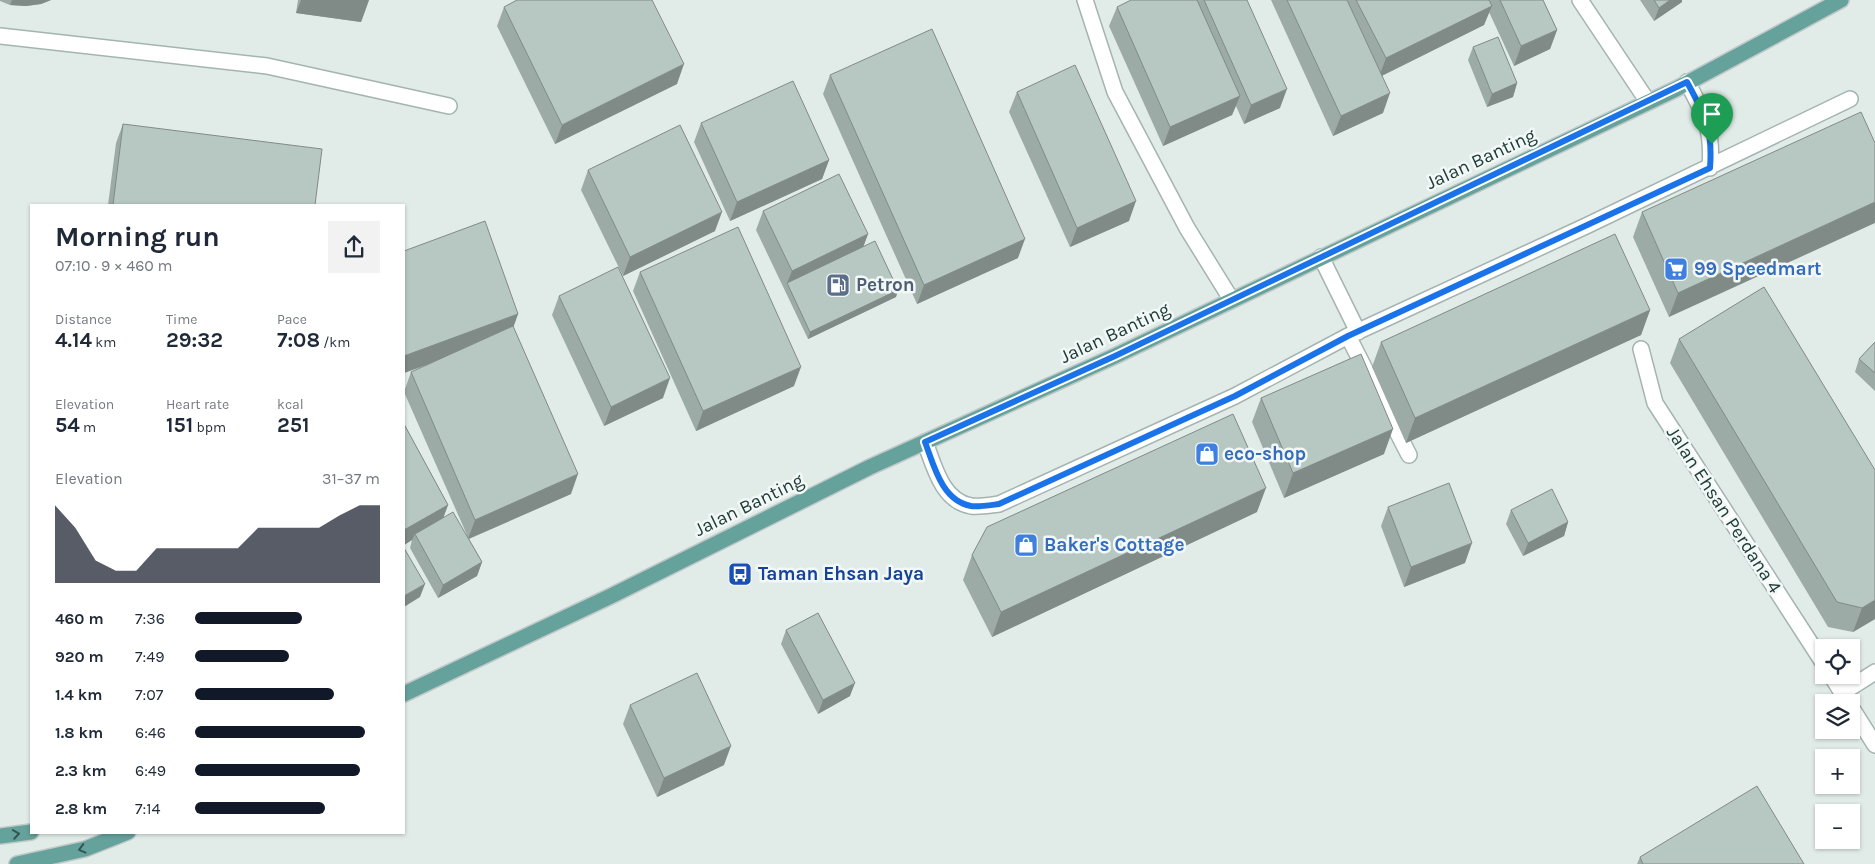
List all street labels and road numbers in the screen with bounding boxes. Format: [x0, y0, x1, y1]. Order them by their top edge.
street label: Jalan Banting [1423, 124, 1540, 194]
street label: Jalan Banting [1057, 298, 1174, 368]
street label: Jalan Ehsan Perdana 4 [1662, 423, 1786, 598]
street label: Jalan Banting [691, 469, 807, 541]

